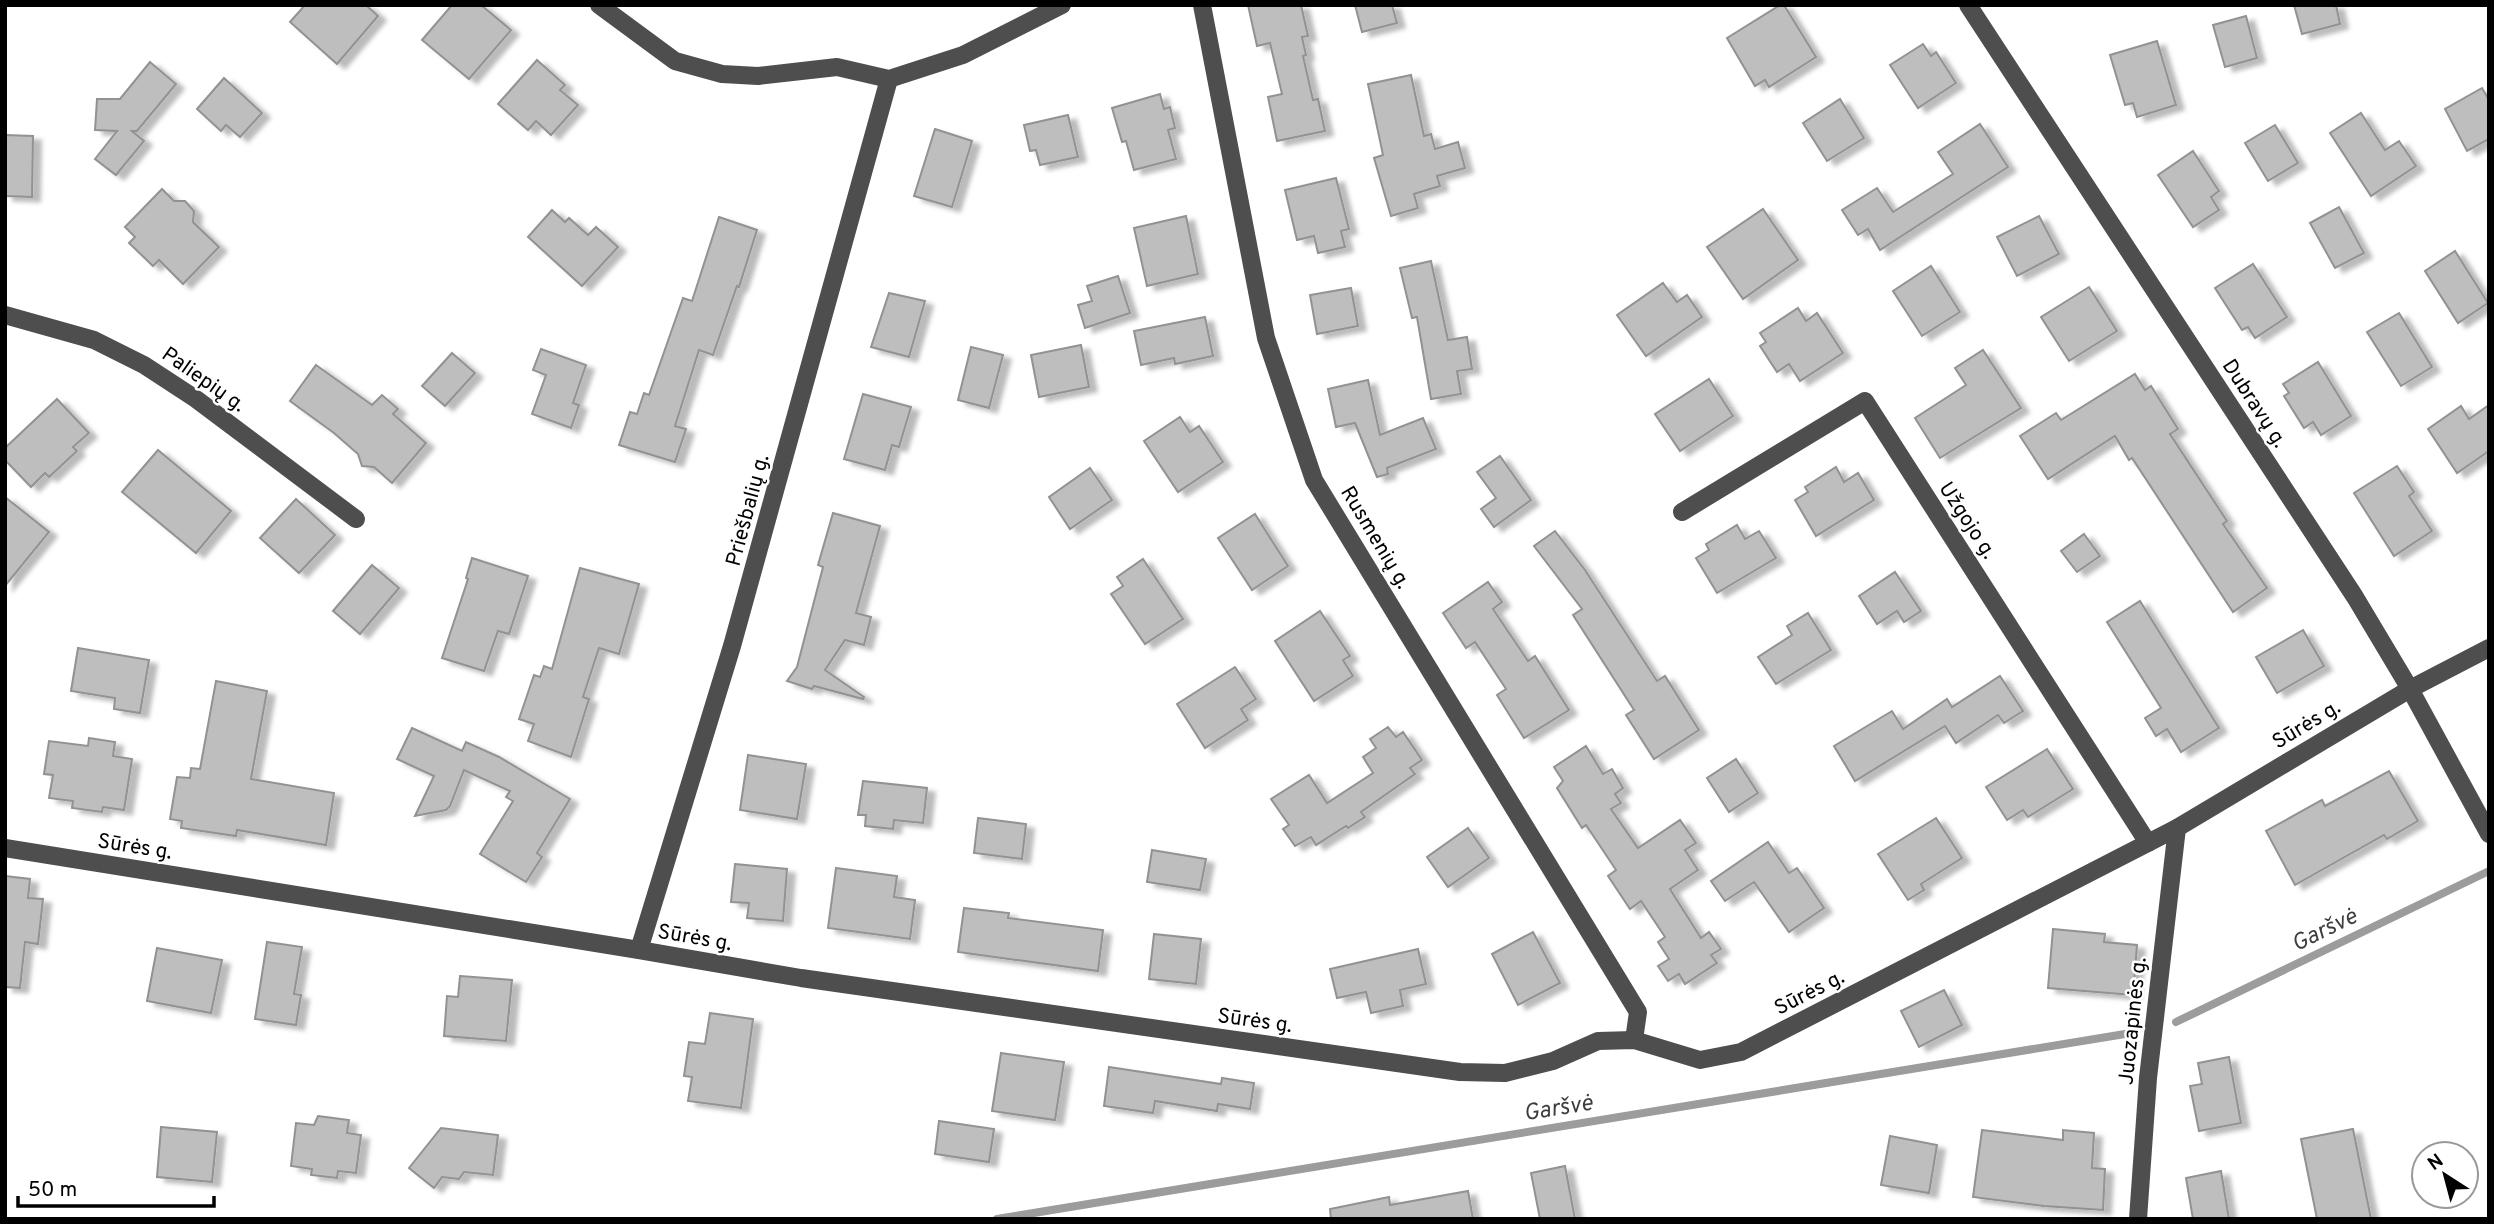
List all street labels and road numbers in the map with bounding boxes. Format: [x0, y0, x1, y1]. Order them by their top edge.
street label: Paliepių g. [156, 341, 250, 419]
street label: Dubravų g. [2215, 354, 2292, 453]
street label: Priešbalių g. [721, 451, 776, 569]
street label: Užgojo g. [1932, 477, 2002, 565]
street label: Rusmenių g. [1333, 481, 1416, 594]
street label: Sūrės g. [2268, 694, 2346, 756]
street label: Sūrės g. [96, 828, 174, 867]
street label: Sūrės g. [655, 919, 734, 958]
street label: Juozapinės g. [2113, 956, 2154, 1086]
street label: Sūrės g. [1770, 964, 1849, 1022]
street label: Sūrės g. [1216, 1003, 1294, 1040]

